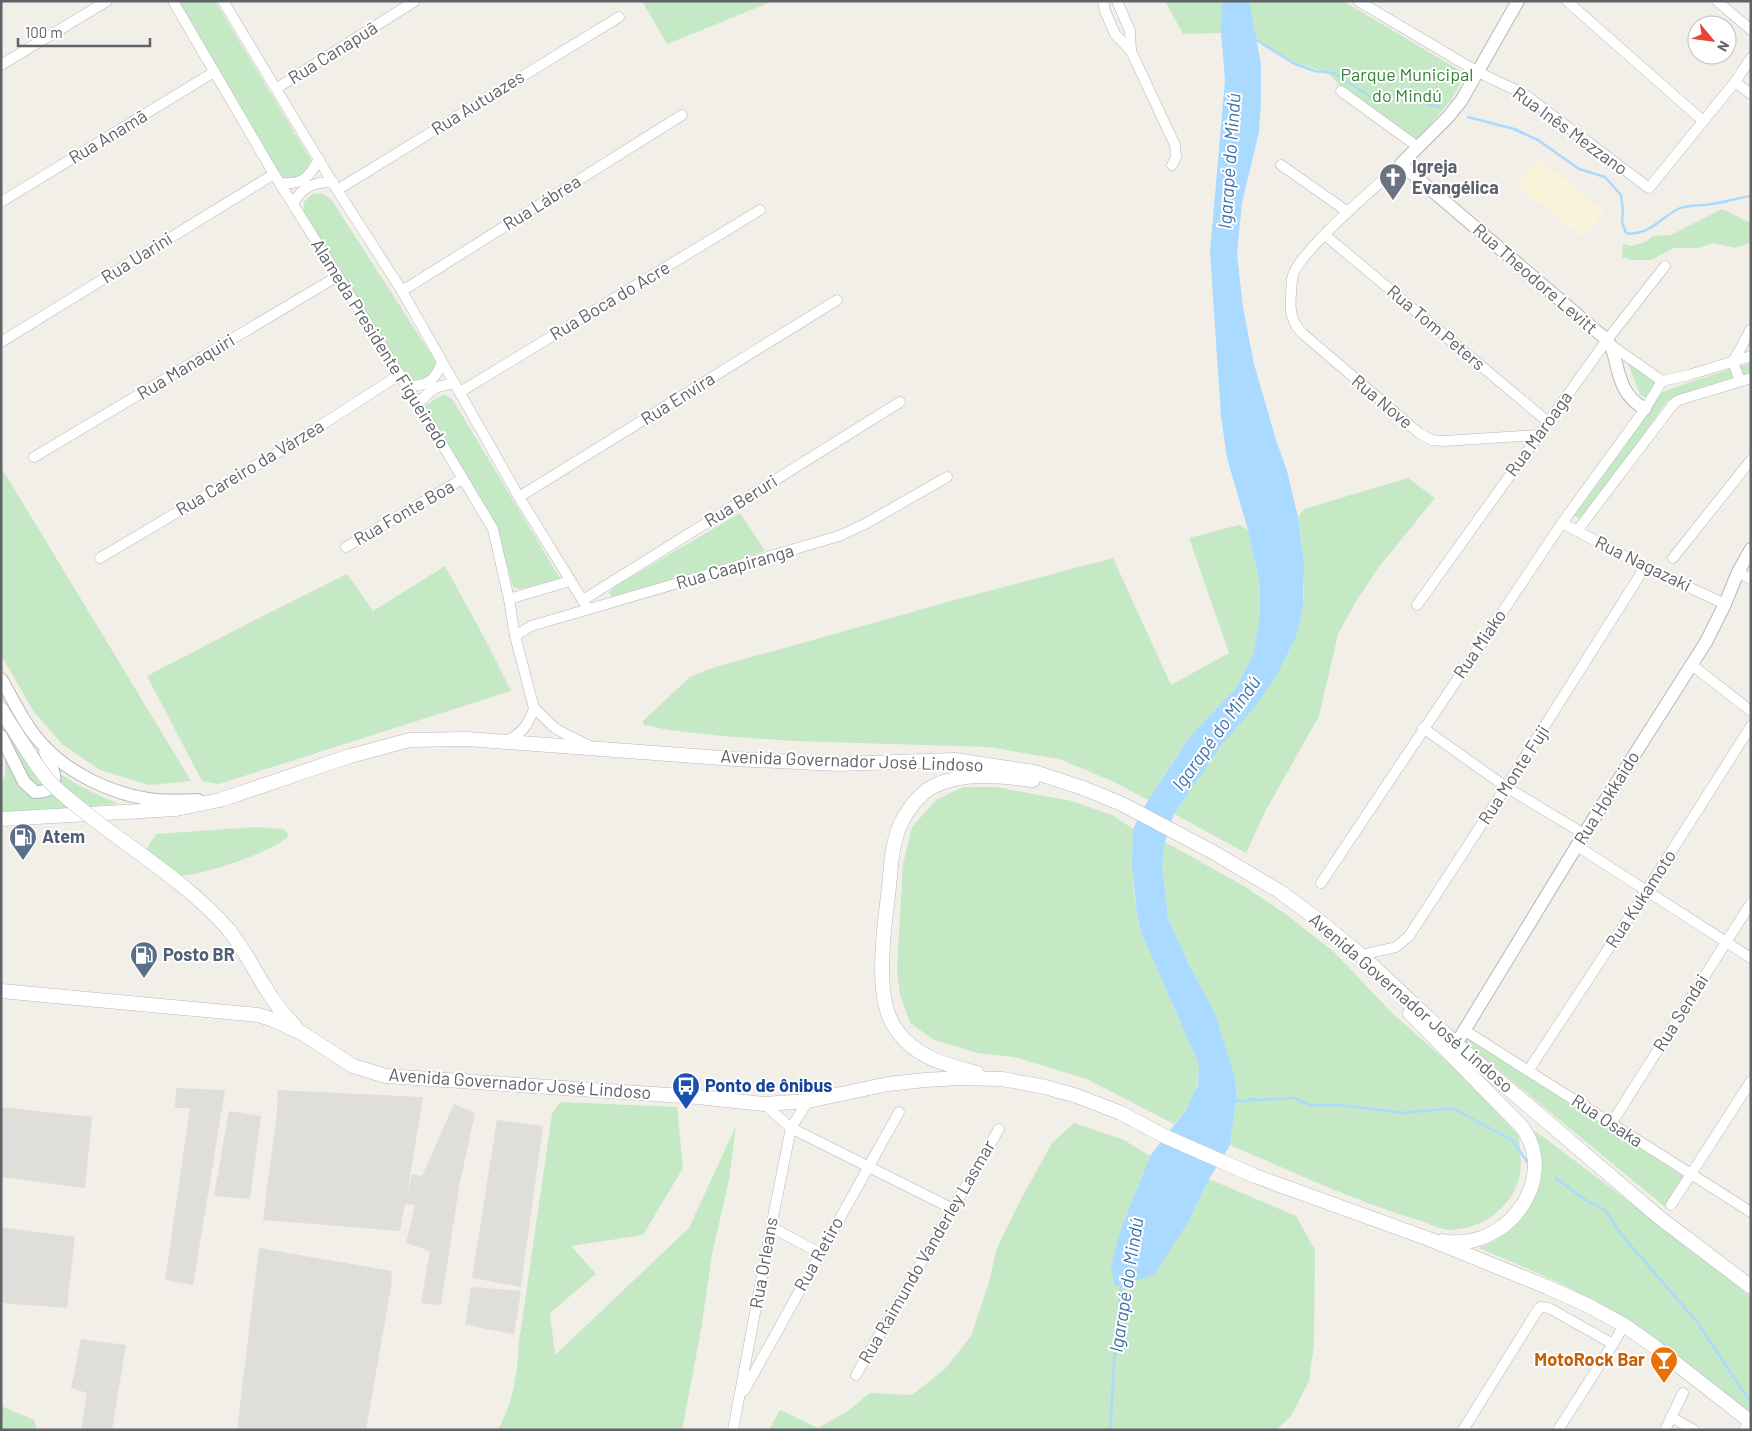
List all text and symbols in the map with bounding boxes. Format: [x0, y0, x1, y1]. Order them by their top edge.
scale bar [18, 15, 150, 47]
north arrow [1687, 15, 1737, 65]
street label: Rua Canapuã [284, 16, 381, 88]
text: 100 m [25, 23, 63, 41]
text: N [1714, 38, 1733, 55]
park label: Parque Municipal do Mindú [1341, 63, 1473, 106]
street label: Rua Autuazes [427, 65, 528, 139]
street label: Rua Inês Mezzano [1509, 81, 1632, 179]
water label: Igarapé do Mindú [1212, 92, 1245, 230]
street label: Rua Anamã [64, 104, 151, 168]
place label: Igreja Evangélica [1412, 155, 1499, 198]
church icon: Igreja Evangélica [1378, 162, 1408, 201]
street label: Rua Lábrea [498, 170, 585, 235]
street label: Rua Theodore Levitt [1469, 218, 1602, 338]
street label: Rua Uarini [97, 227, 176, 288]
street label: Alameda Presidente Figueiredo [307, 234, 455, 453]
street label: Rua Boca do Acre [546, 256, 673, 345]
street label: Rua Tom Peters [1383, 280, 1490, 375]
street label: Rua Manaquiri [133, 328, 238, 404]
street label: Rua Envira [637, 367, 718, 429]
street label: Rua Nove [1348, 369, 1418, 433]
street label: Rua Maroaga [1500, 387, 1576, 480]
street label: Rua Careiro da Várzea [171, 414, 328, 520]
street label: Rua Beruri [700, 469, 781, 531]
street label: Rua Fonte Boa [349, 475, 458, 550]
street label: Rua Nagazaki [1592, 530, 1695, 596]
street label: Rua Caapiranga [673, 539, 796, 593]
street label: Rua Miako [1448, 605, 1510, 682]
water label: Igarapé do Mindú [1166, 671, 1265, 795]
street label: Rua Monte Fuji [1473, 721, 1553, 828]
street label: Avenida Governador José Lindoso [720, 744, 984, 776]
street label: Rua Hokkaido [1569, 747, 1644, 848]
fuel station icon: Atem [8, 822, 38, 861]
place label: Atem [42, 825, 85, 847]
street label: Rua Kukamoto [1600, 845, 1680, 952]
street label: Avenida Governador José Lindoso [1305, 908, 1518, 1097]
fuel station icon: Posto BR [129, 940, 159, 979]
place label: Posto BR [163, 943, 235, 965]
street label: Rua Sendai [1648, 970, 1712, 1055]
street label: Avenida Governador José Lindoso [388, 1063, 652, 1103]
bus stop icon: Ponto de ônibus [671, 1071, 701, 1110]
place label: Ponto de ônibus [705, 1074, 832, 1096]
street label: Rua Osaka [1568, 1089, 1647, 1151]
street label: Rua Raimundo Vanderley Lasmar [853, 1136, 999, 1367]
street label: Rua Retiro [789, 1213, 847, 1294]
street label: Rua Orleans [744, 1215, 782, 1310]
water label: Igarapé do Mindú [1103, 1216, 1148, 1354]
bar icon: MotoRock Bar [1649, 1345, 1679, 1384]
place label: MotoRock Bar [1534, 1348, 1645, 1370]

